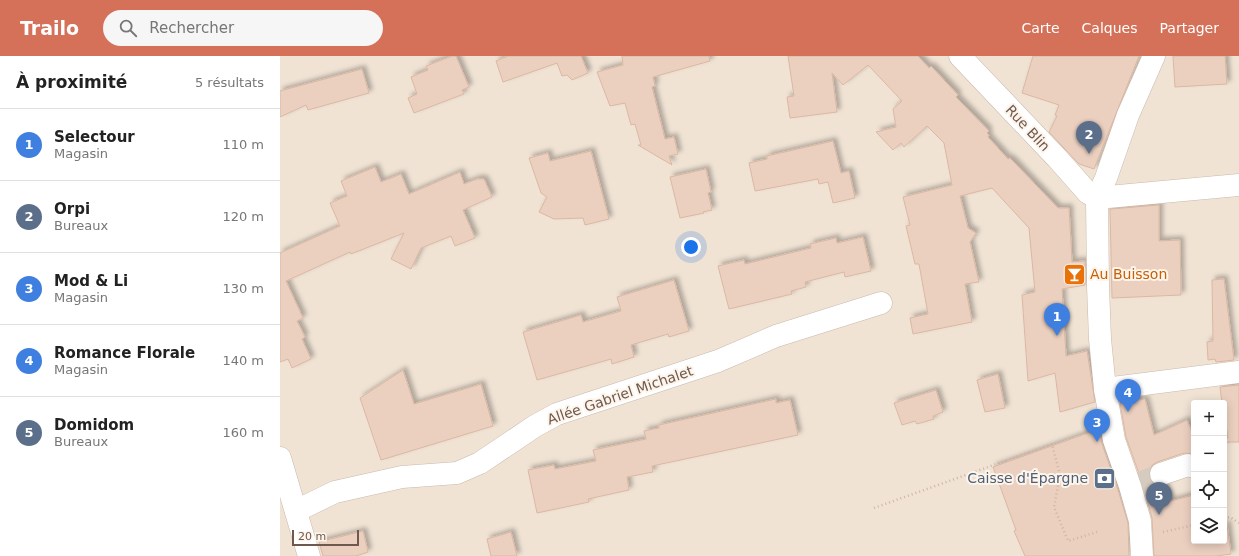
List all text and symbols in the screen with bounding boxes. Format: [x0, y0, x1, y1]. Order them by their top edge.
search box [103, 10, 383, 46]
text: Trailo [20, 17, 79, 39]
icon: search [117, 17, 139, 39]
text: Rechercher [149, 19, 234, 37]
text: Carte [1021, 20, 1060, 36]
text: Calques [1082, 20, 1138, 36]
text: Partager [1160, 20, 1219, 36]
text: À proximité [16, 72, 127, 92]
text: 5 résultats [195, 75, 264, 90]
street label: Rue Blin [1003, 102, 1053, 154]
pin: 2 [1076, 121, 1102, 154]
text: Selectour [54, 128, 135, 146]
text: 1 [24, 137, 34, 152]
text: 110 m [222, 137, 264, 152]
text: Magasin [54, 146, 108, 161]
text: Orpi [54, 200, 90, 218]
text: 2 [24, 209, 34, 224]
text: 120 m [222, 209, 264, 224]
text: Bureaux [54, 218, 108, 233]
your location [681, 237, 701, 257]
bar icon: Au Buisson [1062, 261, 1088, 287]
place label: Au Buisson [1090, 266, 1167, 282]
text: Mod & Li [54, 272, 128, 290]
text: 3 [24, 281, 34, 296]
text: 130 m [222, 281, 264, 296]
text: Magasin [54, 290, 108, 305]
pin: 1 [1044, 303, 1070, 336]
text: Romance Florale [54, 344, 195, 362]
text: 4 [24, 353, 34, 368]
text: 140 m [222, 353, 264, 368]
text: Magasin [54, 362, 108, 377]
street label: Allée Gabriel Michalet [545, 362, 695, 427]
pin: 4 [1115, 379, 1141, 412]
map controls [1191, 400, 1227, 544]
button: + [1191, 400, 1227, 436]
pin: 3 [1084, 409, 1110, 442]
text: Domidom [54, 416, 134, 434]
text: 5 [24, 425, 34, 440]
text: 160 m [222, 425, 264, 440]
text: Bureaux [54, 434, 108, 449]
button: − [1191, 436, 1227, 472]
bank icon: Caisse d'Épargne [1091, 465, 1117, 491]
place label: Caisse d'Épargne [967, 470, 1088, 486]
button: locate [1191, 472, 1227, 508]
pin: 5 [1146, 482, 1172, 515]
button: layers [1191, 508, 1227, 544]
scale bar [292, 528, 359, 547]
text: 20 m [298, 530, 326, 543]

